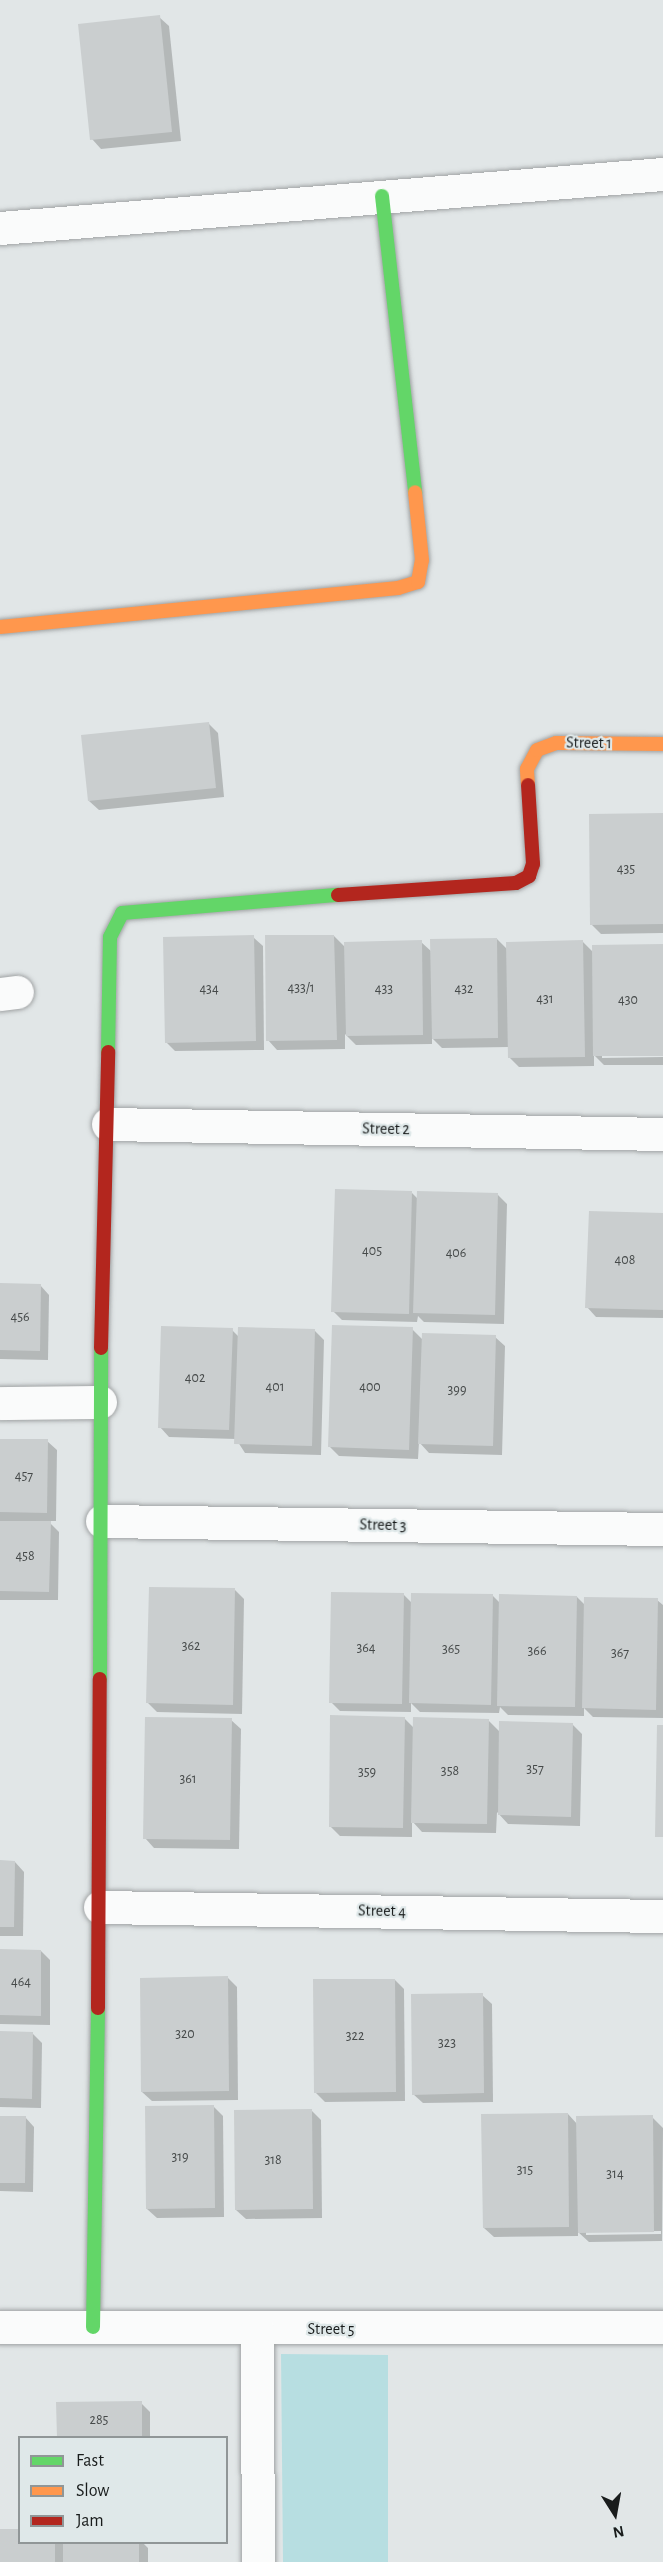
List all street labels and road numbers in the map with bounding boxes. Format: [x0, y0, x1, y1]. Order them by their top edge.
street label: Street 1 [566, 733, 612, 753]
street label: Street 2 [362, 1119, 410, 1139]
street label: Street 3 [359, 1515, 407, 1535]
street label: Street 4 [358, 1901, 406, 1921]
street label: Street 5 [308, 2319, 354, 2339]

